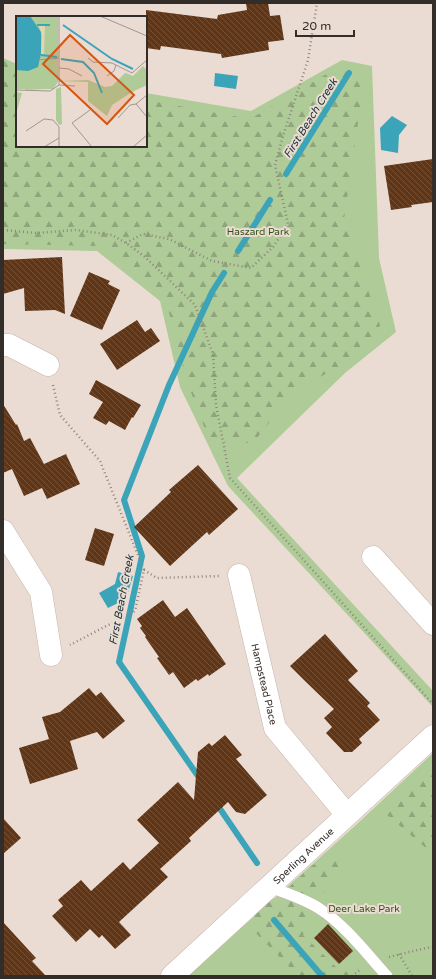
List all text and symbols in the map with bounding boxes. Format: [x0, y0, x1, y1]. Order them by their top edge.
scale bar [296, 12, 354, 38]
inset map [16, 16, 147, 147]
text: 20 m [302, 19, 331, 33]
water label: First Beach Creek [281, 75, 341, 160]
park label: Haszard Park [227, 226, 290, 238]
water label: First Beach Creek [106, 553, 137, 646]
street label: Hampstead Place [248, 642, 279, 726]
street label: Sperling Avenue [271, 825, 337, 887]
park label: Deer Lake Park [328, 903, 400, 915]

